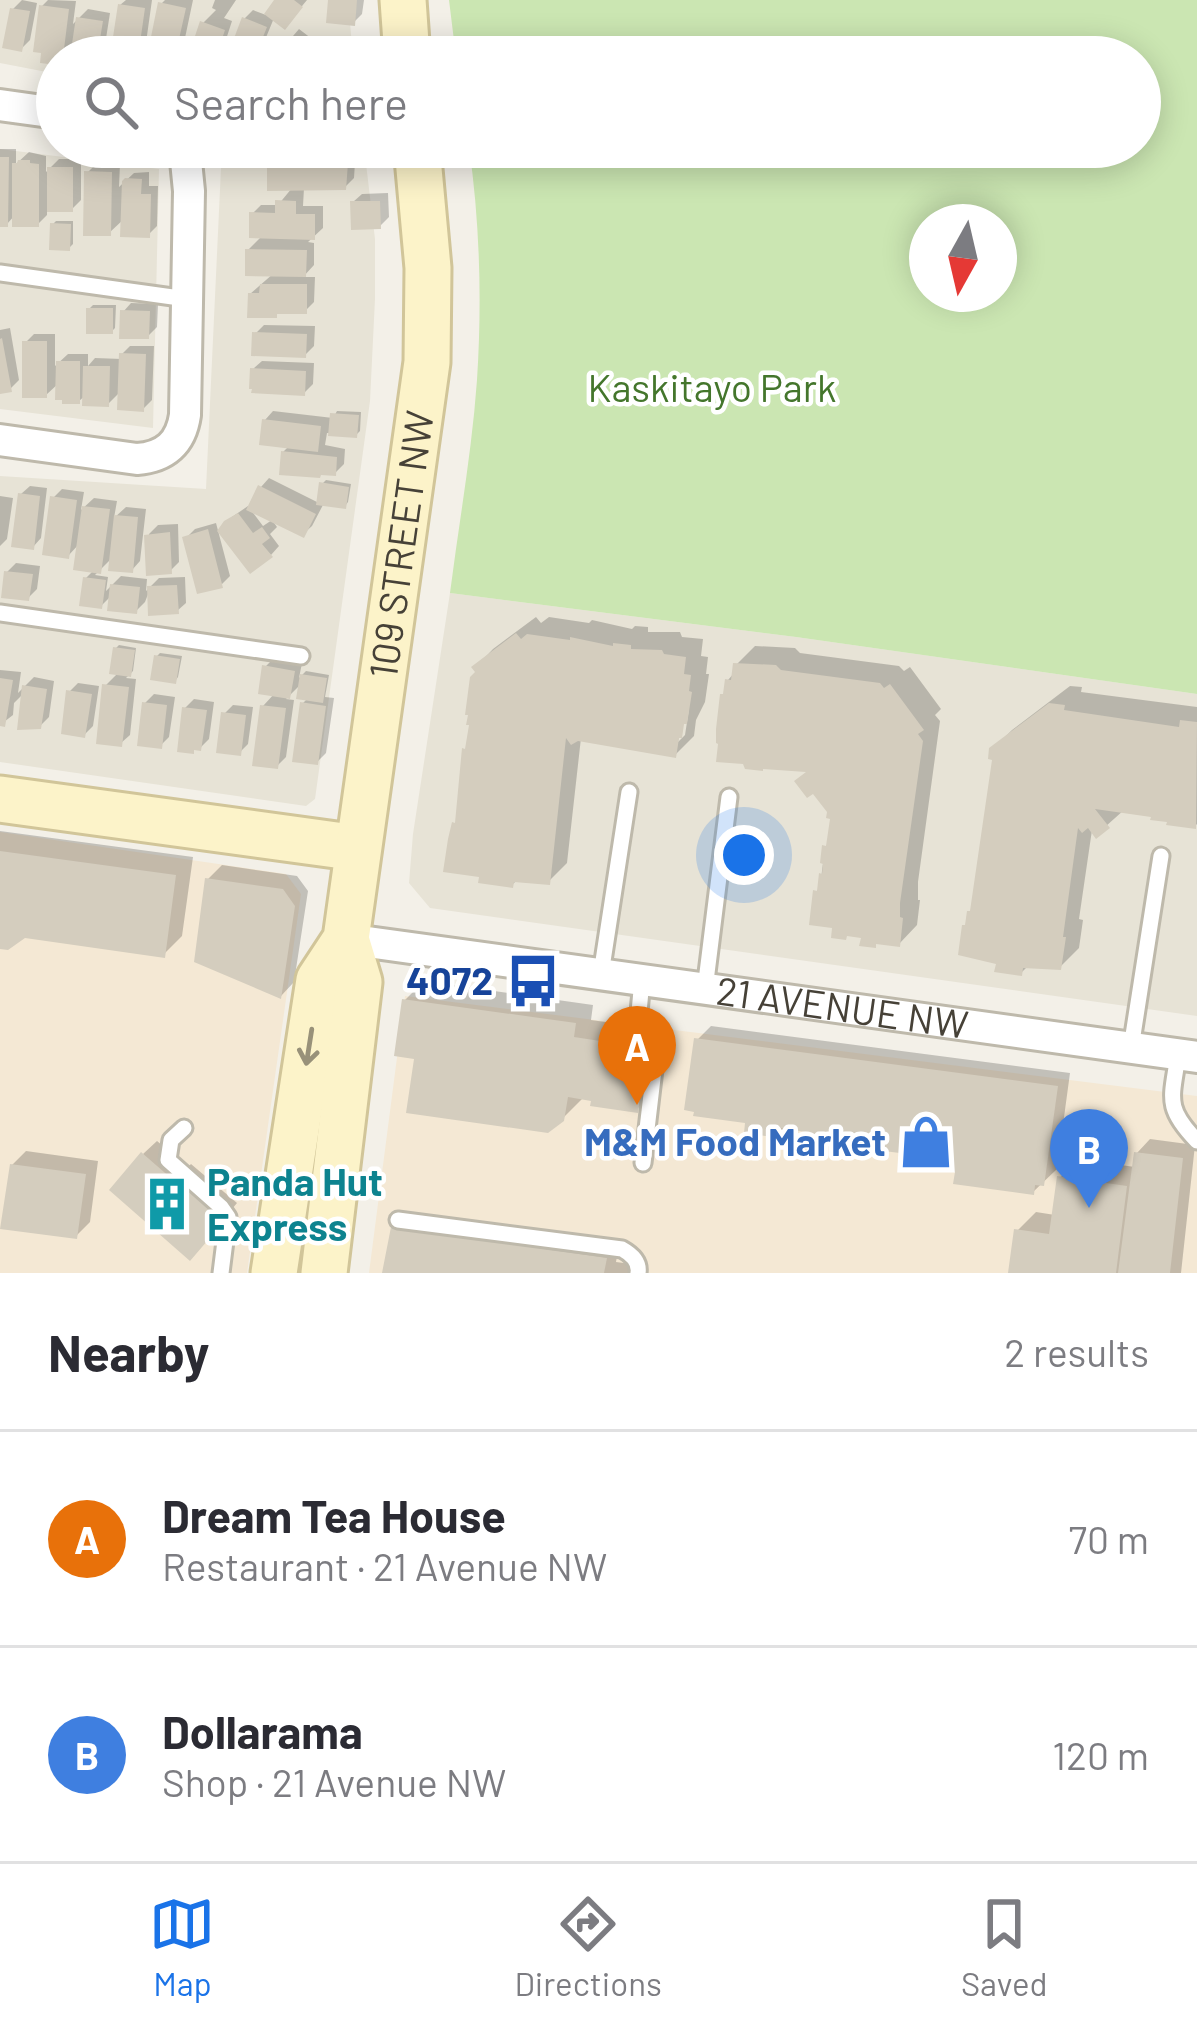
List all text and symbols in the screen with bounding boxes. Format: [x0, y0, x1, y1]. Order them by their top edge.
search box [36, 36, 1161, 168]
icon: search [78, 69, 144, 135]
text: Search here [174, 75, 408, 129]
north arrow [909, 204, 1017, 312]
park label: Kaskitayo Park [588, 363, 836, 410]
street label: 109 STREET NW [358, 407, 442, 681]
your location [714, 825, 774, 885]
bus stop icon: 4072 [504, 952, 562, 1010]
place label: 4072 [406, 956, 493, 1003]
street label: 21 AVENUE NW [714, 966, 971, 1047]
pin: A [598, 1006, 676, 1105]
one-way arrow [297, 1027, 320, 1066]
pin: B [1050, 1109, 1128, 1208]
shop icon: M&M Food Market [897, 1113, 955, 1171]
place label: M&M Food Market [584, 1117, 886, 1164]
place label: Panda Hut Express [207, 1157, 383, 1249]
building icon: Panda Hut Express [138, 1175, 196, 1233]
text: Nearby [48, 1321, 209, 1382]
text: 2 results [1004, 1328, 1149, 1375]
text: Dream Tea House [162, 1488, 506, 1542]
text: A [74, 1515, 100, 1562]
text: 70 m [1068, 1515, 1149, 1562]
text: Restaurant · 21 Avenue NW [162, 1542, 607, 1589]
text: Dollarama [162, 1704, 363, 1758]
text: B [75, 1731, 99, 1778]
text: 120 m [1052, 1731, 1149, 1778]
text: Shop · 21 Avenue NW [162, 1758, 506, 1805]
tab: Map [149, 1891, 215, 2003]
tab: Directions [514, 1891, 662, 2003]
tab: Saved [961, 1891, 1048, 2003]

